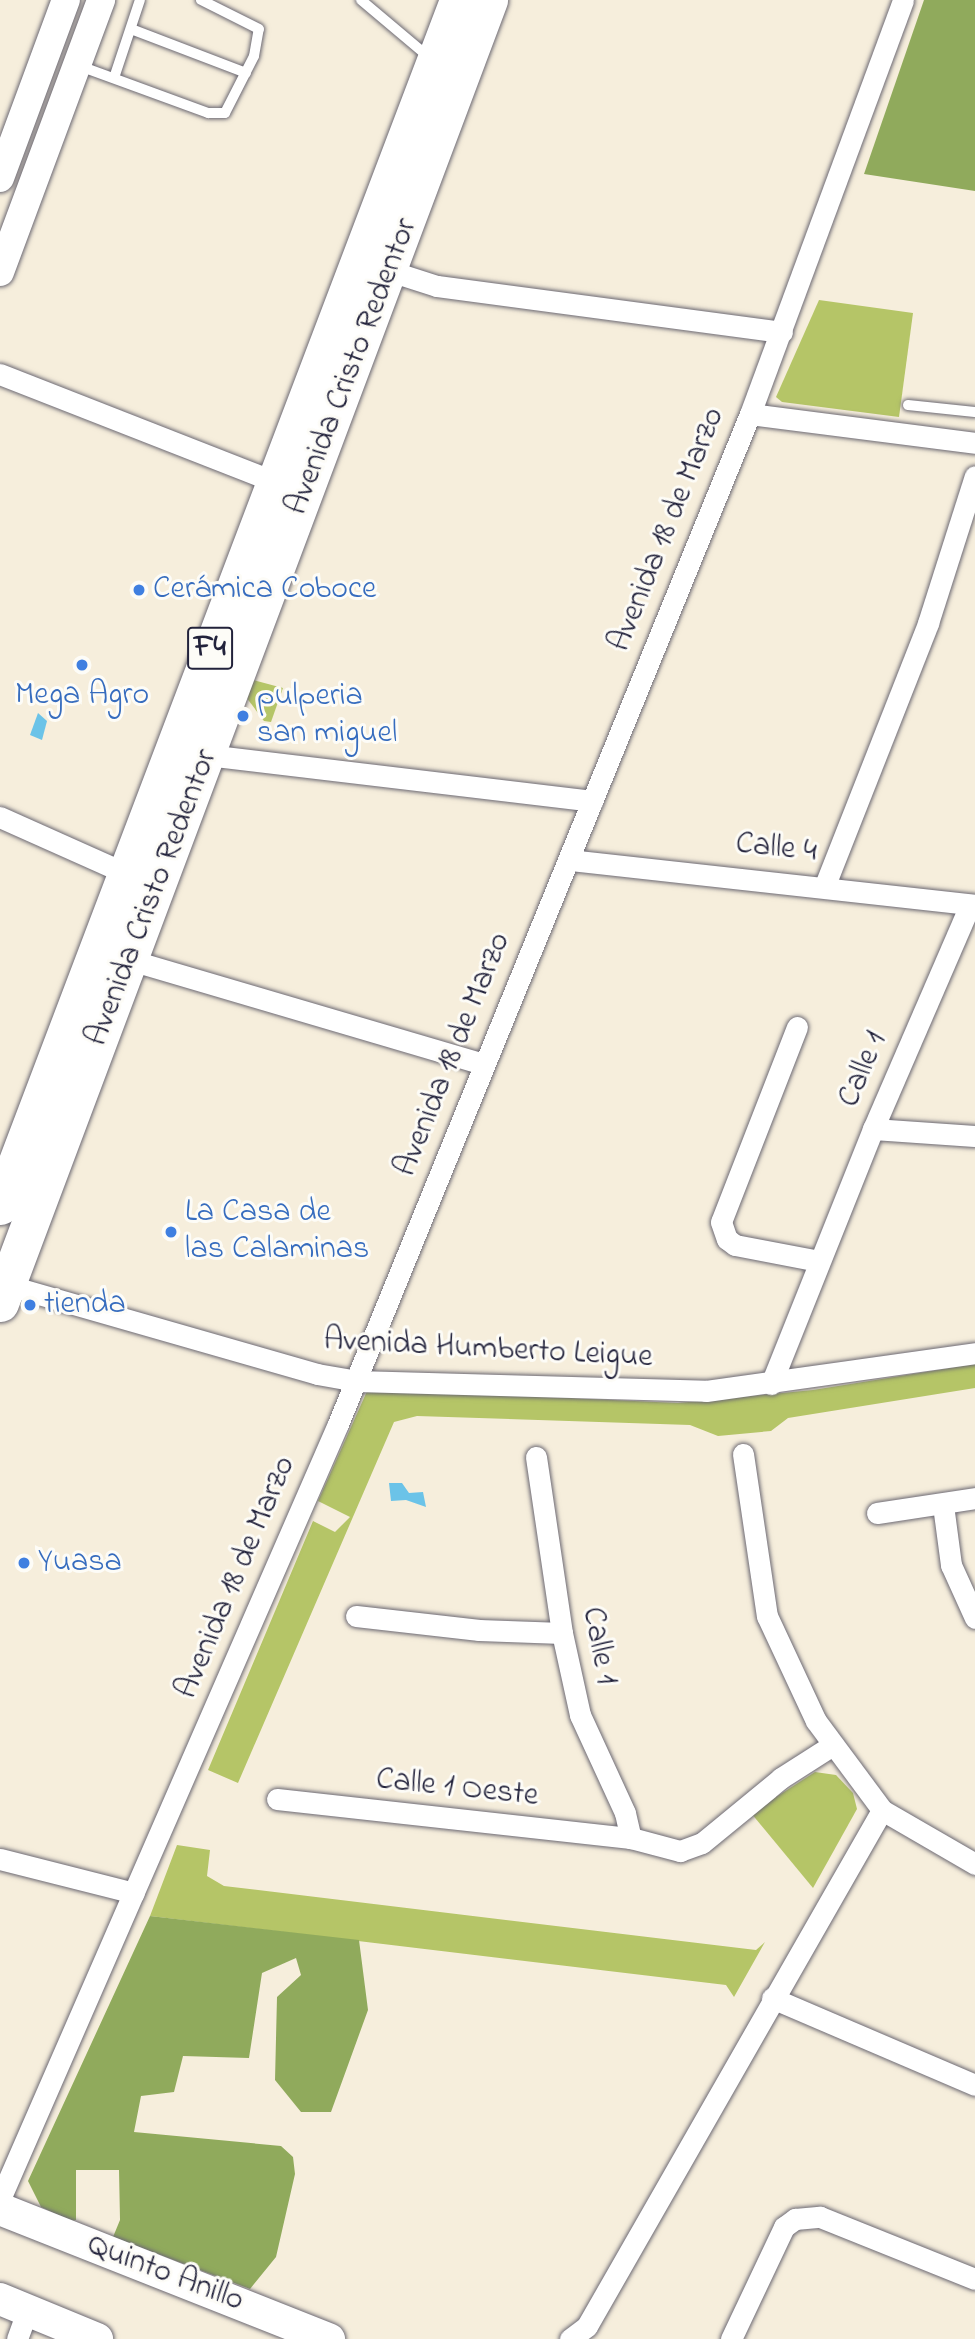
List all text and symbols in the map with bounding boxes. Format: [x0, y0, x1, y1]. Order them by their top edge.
street label: Avenida Cristo Redentor [279, 213, 427, 521]
street label: Avenida 18 de Marzo [602, 403, 734, 657]
place label: Cerámica Coboce [153, 571, 376, 609]
marker: Cerámica Coboce [131, 582, 147, 598]
road number: F4 [186, 622, 234, 674]
marker: Mega Agro [74, 657, 90, 673]
place label: Mega Agro [15, 677, 149, 715]
place label: pulperia san miguel [257, 679, 397, 754]
marker: pulperia san miguel [235, 708, 251, 724]
street label: Avenida Cristo Redentor [79, 744, 227, 1052]
street label: Calle 4 [734, 826, 818, 872]
street label: Avenida 18 de Marzo [388, 928, 520, 1182]
street label: Calle 1 [831, 1027, 897, 1113]
place label: La Casa de las Calaminas [185, 1195, 369, 1270]
marker: La Casa de las Calaminas [163, 1224, 179, 1240]
place label: tienda [44, 1286, 126, 1324]
marker: tienda [22, 1297, 38, 1313]
street label: Avenida Humberto Leigue [323, 1322, 653, 1378]
street label: Avenida 18 de Marzo [169, 1451, 305, 1705]
place label: Yuasa [38, 1544, 122, 1582]
marker: Yuasa [16, 1555, 32, 1571]
street label: Calle 1 [572, 1604, 624, 1688]
street label: Calle 1 Oeste [374, 1761, 540, 1817]
street label: Quinto Anillo [81, 2227, 249, 2321]

